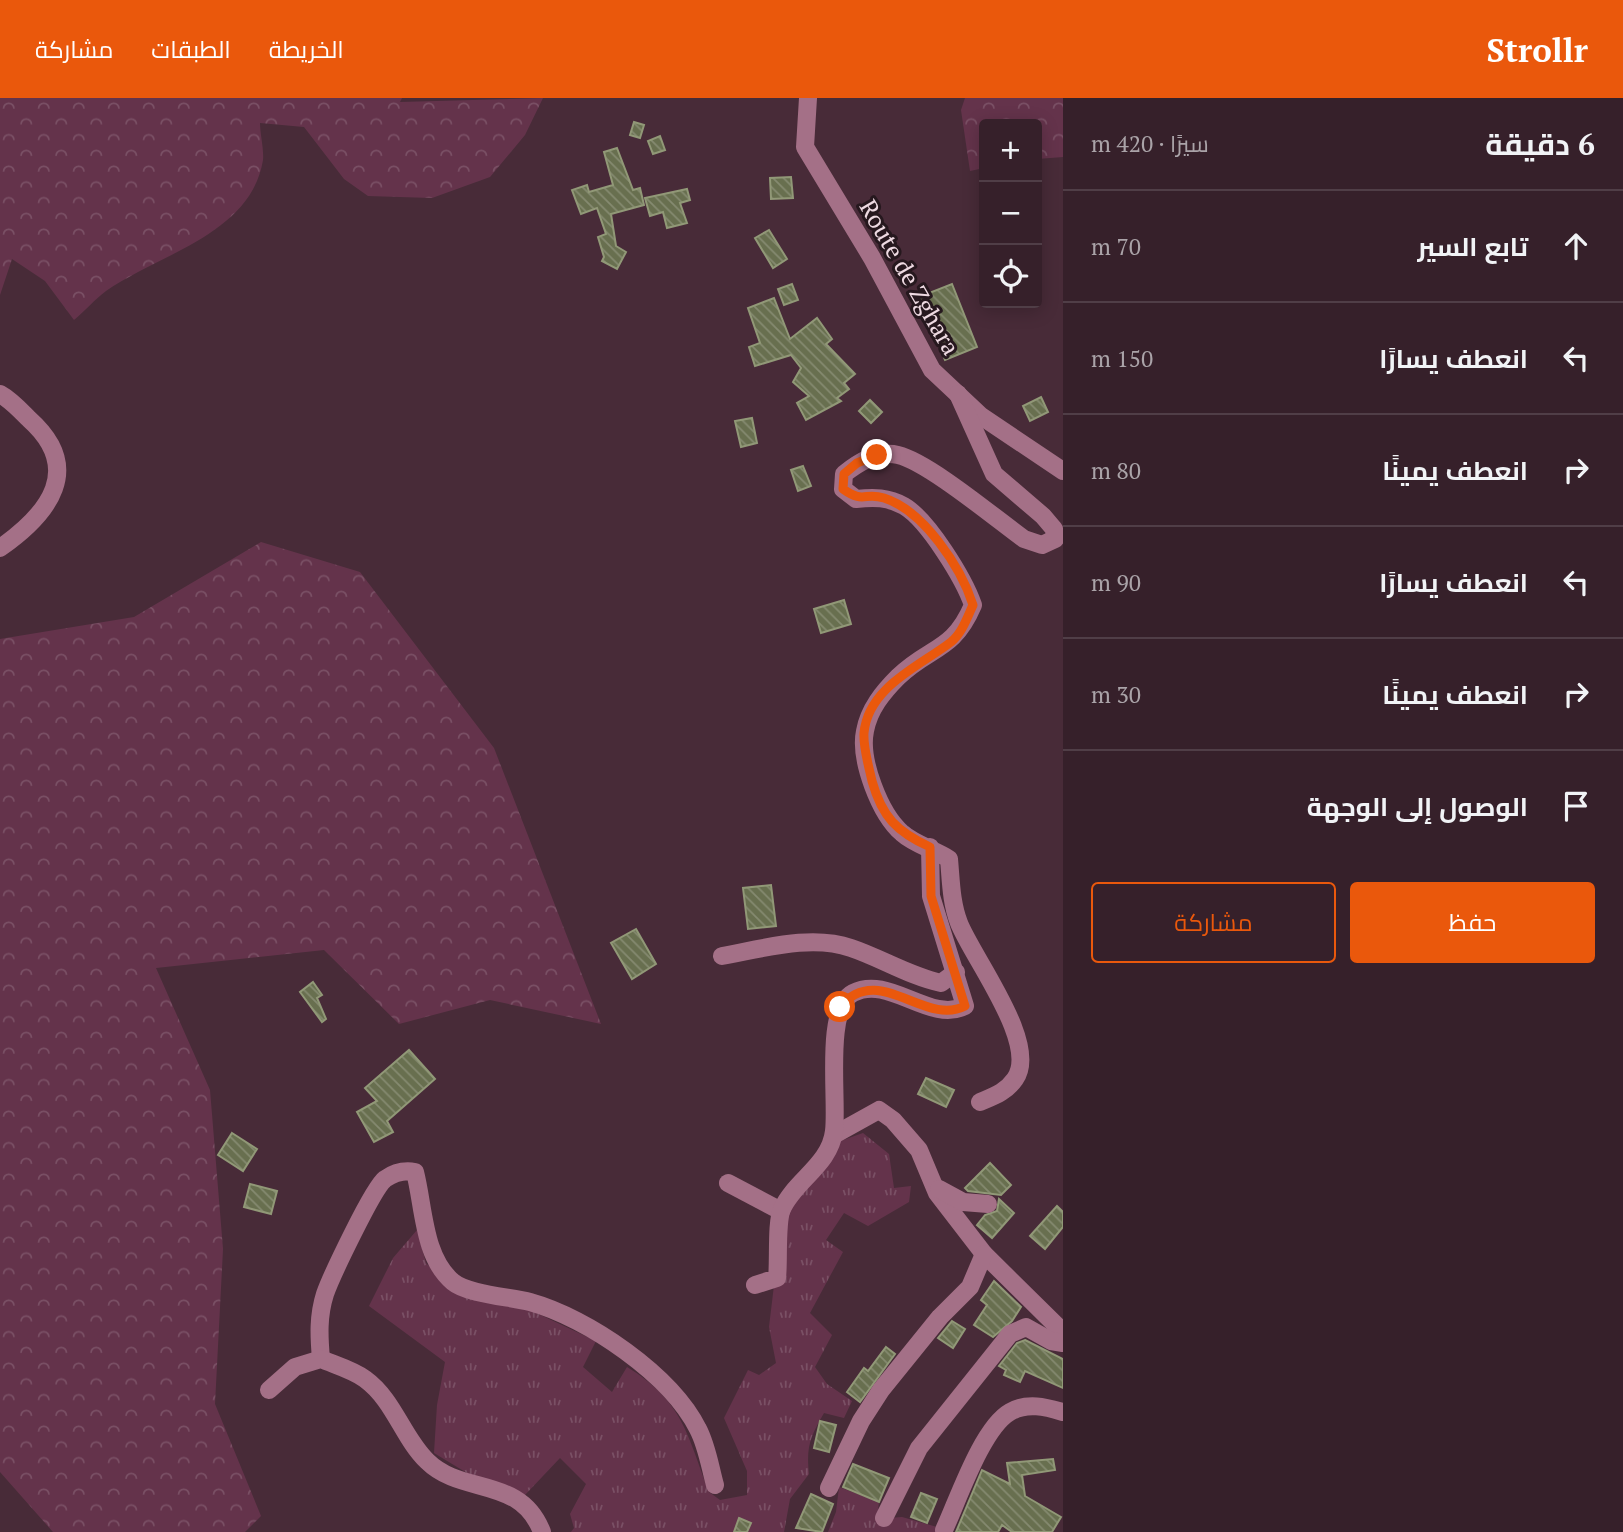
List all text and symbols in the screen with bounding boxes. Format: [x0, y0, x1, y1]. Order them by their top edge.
text: Strollr [1486, 28, 1588, 71]
text: مشاركة [35, 33, 113, 65]
text: الطبقات [151, 33, 231, 65]
text: الخريطة [269, 33, 344, 65]
map controls [979, 119, 1042, 308]
button: + [979, 119, 1042, 182]
text: 6 دقيقة [1485, 124, 1595, 164]
text: سيرًا · 420 m [1091, 128, 1209, 159]
button: − [979, 182, 1042, 245]
street label: Route de Zghara [853, 194, 967, 360]
icon: ahead [1557, 227, 1595, 265]
text: تابع السير [1418, 229, 1528, 263]
text: 70 m [1091, 231, 1141, 262]
button: locate [979, 245, 1042, 308]
icon: left [1557, 339, 1595, 377]
text: انعطف يسارًا [1379, 341, 1528, 375]
text: 150 m [1091, 343, 1153, 374]
route end [861, 439, 892, 470]
icon: right [1557, 451, 1595, 489]
text: انعطف يمينًا [1382, 453, 1528, 487]
text: 80 m [1091, 455, 1141, 486]
icon: left [1557, 563, 1595, 601]
text: انعطف يسارًا [1379, 565, 1528, 599]
text: 90 m [1091, 567, 1141, 598]
icon: right [1557, 675, 1595, 713]
text: انعطف يمينًا [1382, 677, 1528, 711]
text: 30 m [1091, 679, 1141, 710]
icon: arrive [1557, 787, 1595, 825]
text: الوصول إلى الوجهة [1307, 789, 1528, 823]
button: مشاركة [1091, 882, 1336, 963]
button: حفظ [1350, 882, 1595, 963]
route start [824, 991, 855, 1022]

